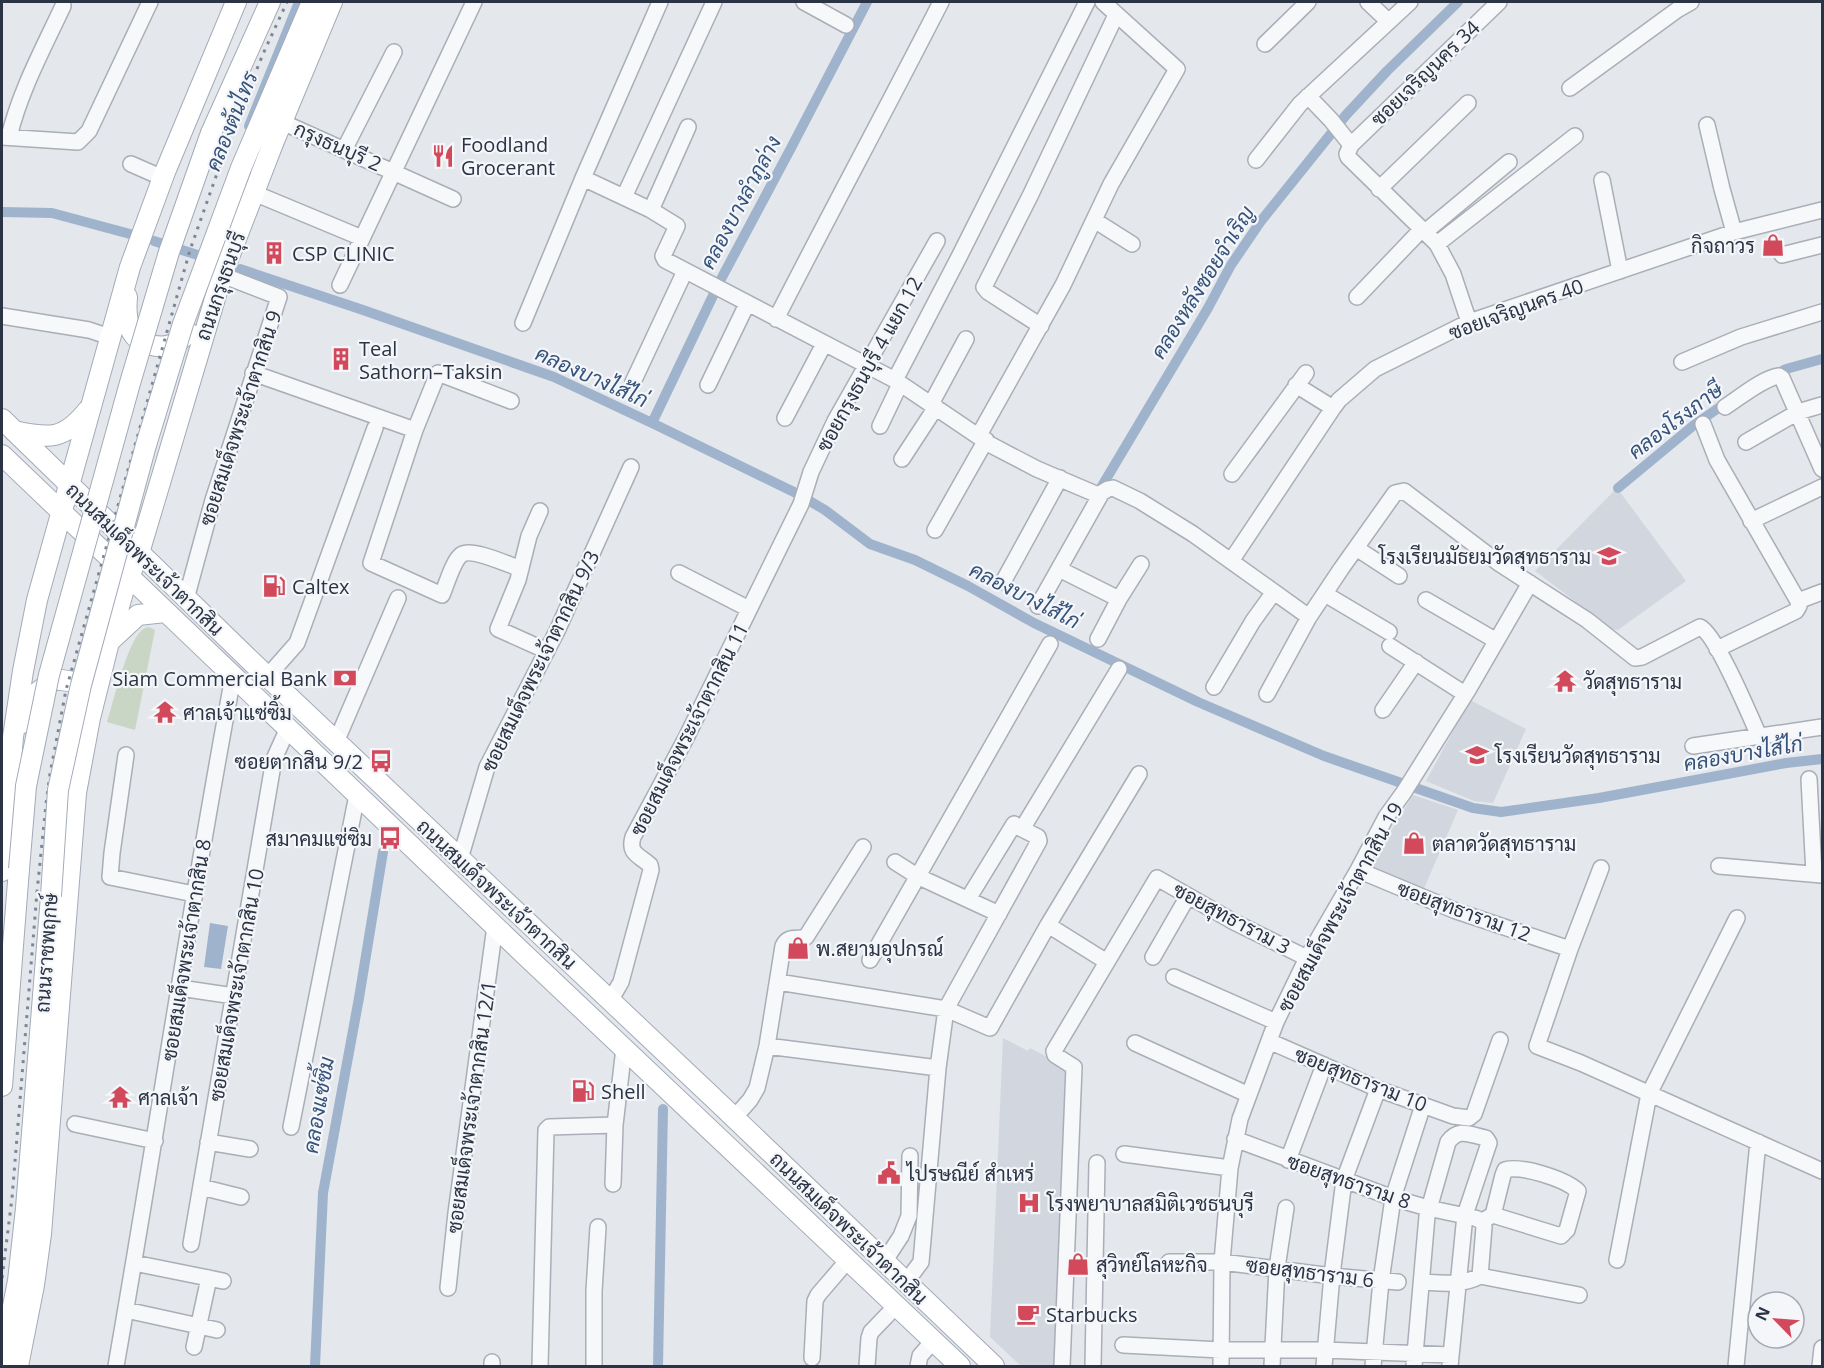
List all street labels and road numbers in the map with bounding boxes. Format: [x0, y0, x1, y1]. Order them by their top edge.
street label: ซอยเจริญนคร 34 [1365, 14, 1486, 132]
street label: กรุงธนบุรี 2 [290, 115, 386, 178]
street label: ถนนกรุงธนบุรี [189, 228, 252, 344]
street label: ซอยกรุงธนบุรี 4 แยก 12 [810, 272, 929, 457]
street label: ซอยเจริญนคร 40 [1445, 272, 1587, 346]
street label: ซอยสมเด็จพระเจ้าตากสิน 9 [191, 307, 288, 529]
street label: ถนนสมเด็จพระเจ้าตากสิน [60, 476, 230, 642]
street label: ซอยสมเด็จพระเจ้าตากสิน 9/3 [474, 545, 605, 776]
street label: ซอยสมเด็จพระเจ้าตากสิน 11 [622, 617, 755, 840]
street label: ซอยสมเด็จพระเจ้าตากสิน 19 [1270, 797, 1409, 1017]
street label: ถนนสมเด็จพระเจ้าตากสิน [411, 812, 584, 975]
street label: ซอยสมเด็จพระเจ้าตากสิน 8 [154, 837, 217, 1063]
street label: ซอยสมเด็จพระเจ้าตากสิน 10 [201, 866, 270, 1104]
street label: ซอยสุทธาราม 12 [1393, 874, 1535, 949]
street label: ซอยสุทธาราม 3 [1168, 876, 1295, 961]
street label: ถนนราชพฤกษ์ [28, 892, 64, 1014]
street label: ซอยสมเด็จพระเจ้าตากสิน 12/1 [439, 979, 502, 1235]
street label: ซอยสุทธาราม 10 [1290, 1040, 1431, 1119]
street label: ถนนสมเด็จพระเจ้าตากสิน [764, 1145, 934, 1311]
street label: ซอยสุทธาราม 8 [1283, 1147, 1414, 1216]
street label: ซอยสุทธาราม 6 [1244, 1251, 1376, 1294]

